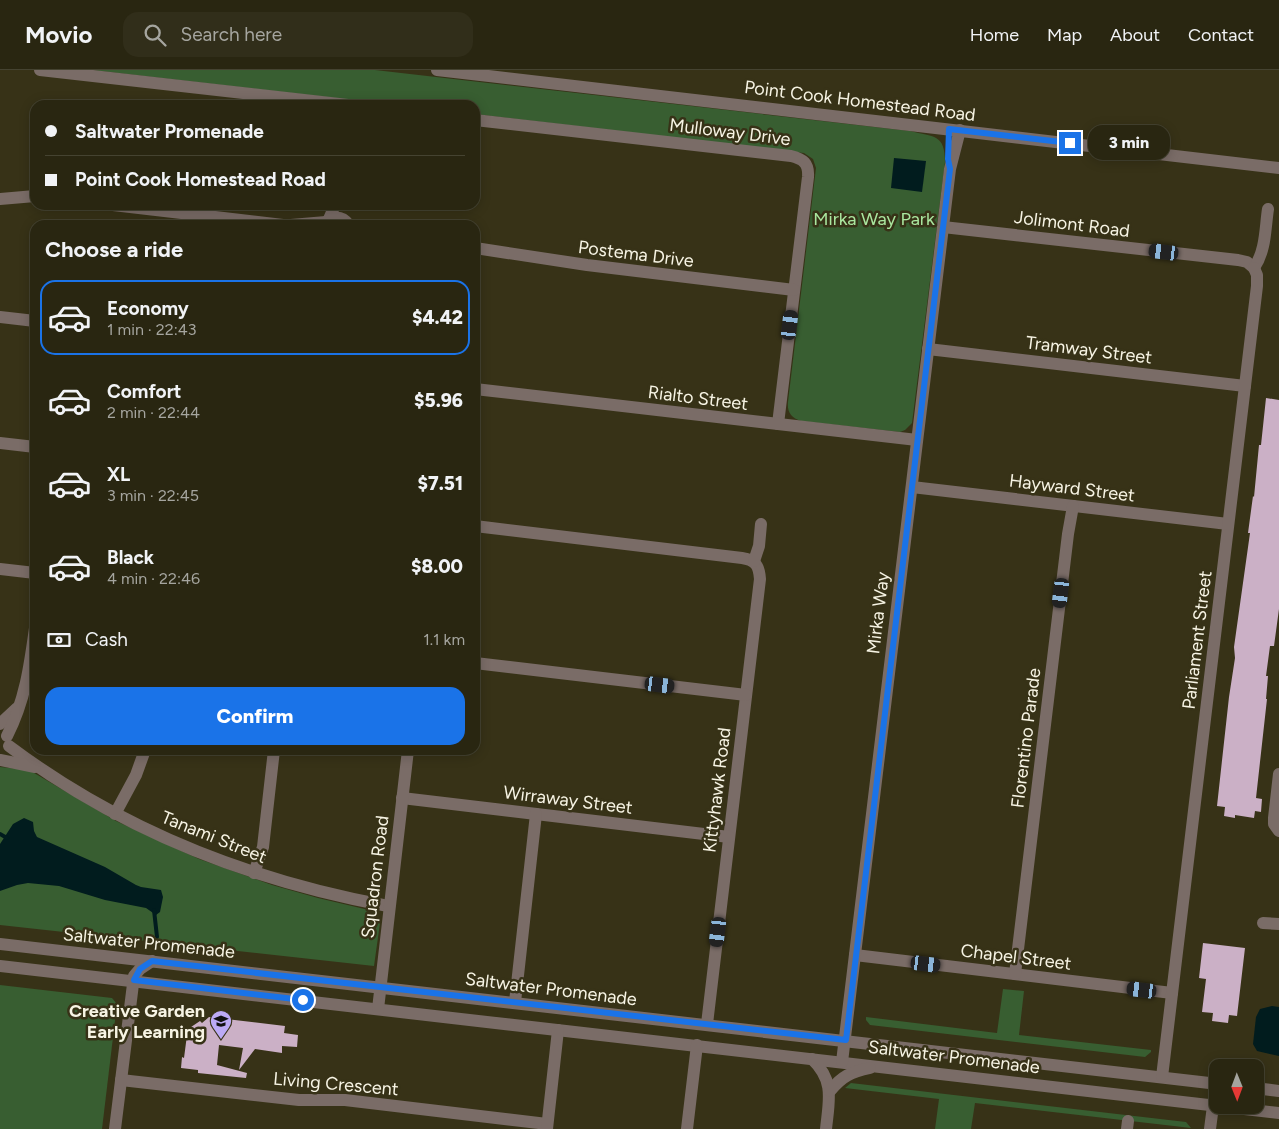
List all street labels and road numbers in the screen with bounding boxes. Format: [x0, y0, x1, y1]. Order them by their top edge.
street label: Point Cook Homestead Road [743, 76, 977, 126]
street label: Mulloway Drive [668, 114, 792, 150]
street label: Jolimont Road [1013, 206, 1131, 242]
street label: Postema Drive [577, 236, 695, 272]
street label: Tramway Street [1025, 331, 1153, 369]
street label: Rialto Street [647, 381, 749, 415]
street label: Hayward Street [1008, 469, 1136, 507]
street label: Parliament Street [1178, 569, 1216, 711]
street label: Mirka Way [862, 570, 894, 655]
street label: Florentino Parade [1006, 666, 1046, 809]
street label: Kittyhawk Road [698, 726, 736, 854]
street label: Wirraway Street [502, 781, 634, 819]
street label: Tanami Street [158, 806, 270, 868]
street label: Squadron Road [357, 814, 393, 940]
street label: Saltwater Promenade [62, 923, 236, 963]
street label: Chapel Street [959, 939, 1073, 975]
street label: Saltwater Promenade [464, 968, 638, 1010]
street label: Saltwater Promenade [867, 1036, 1041, 1078]
street label: Living Crescent [272, 1068, 400, 1100]

